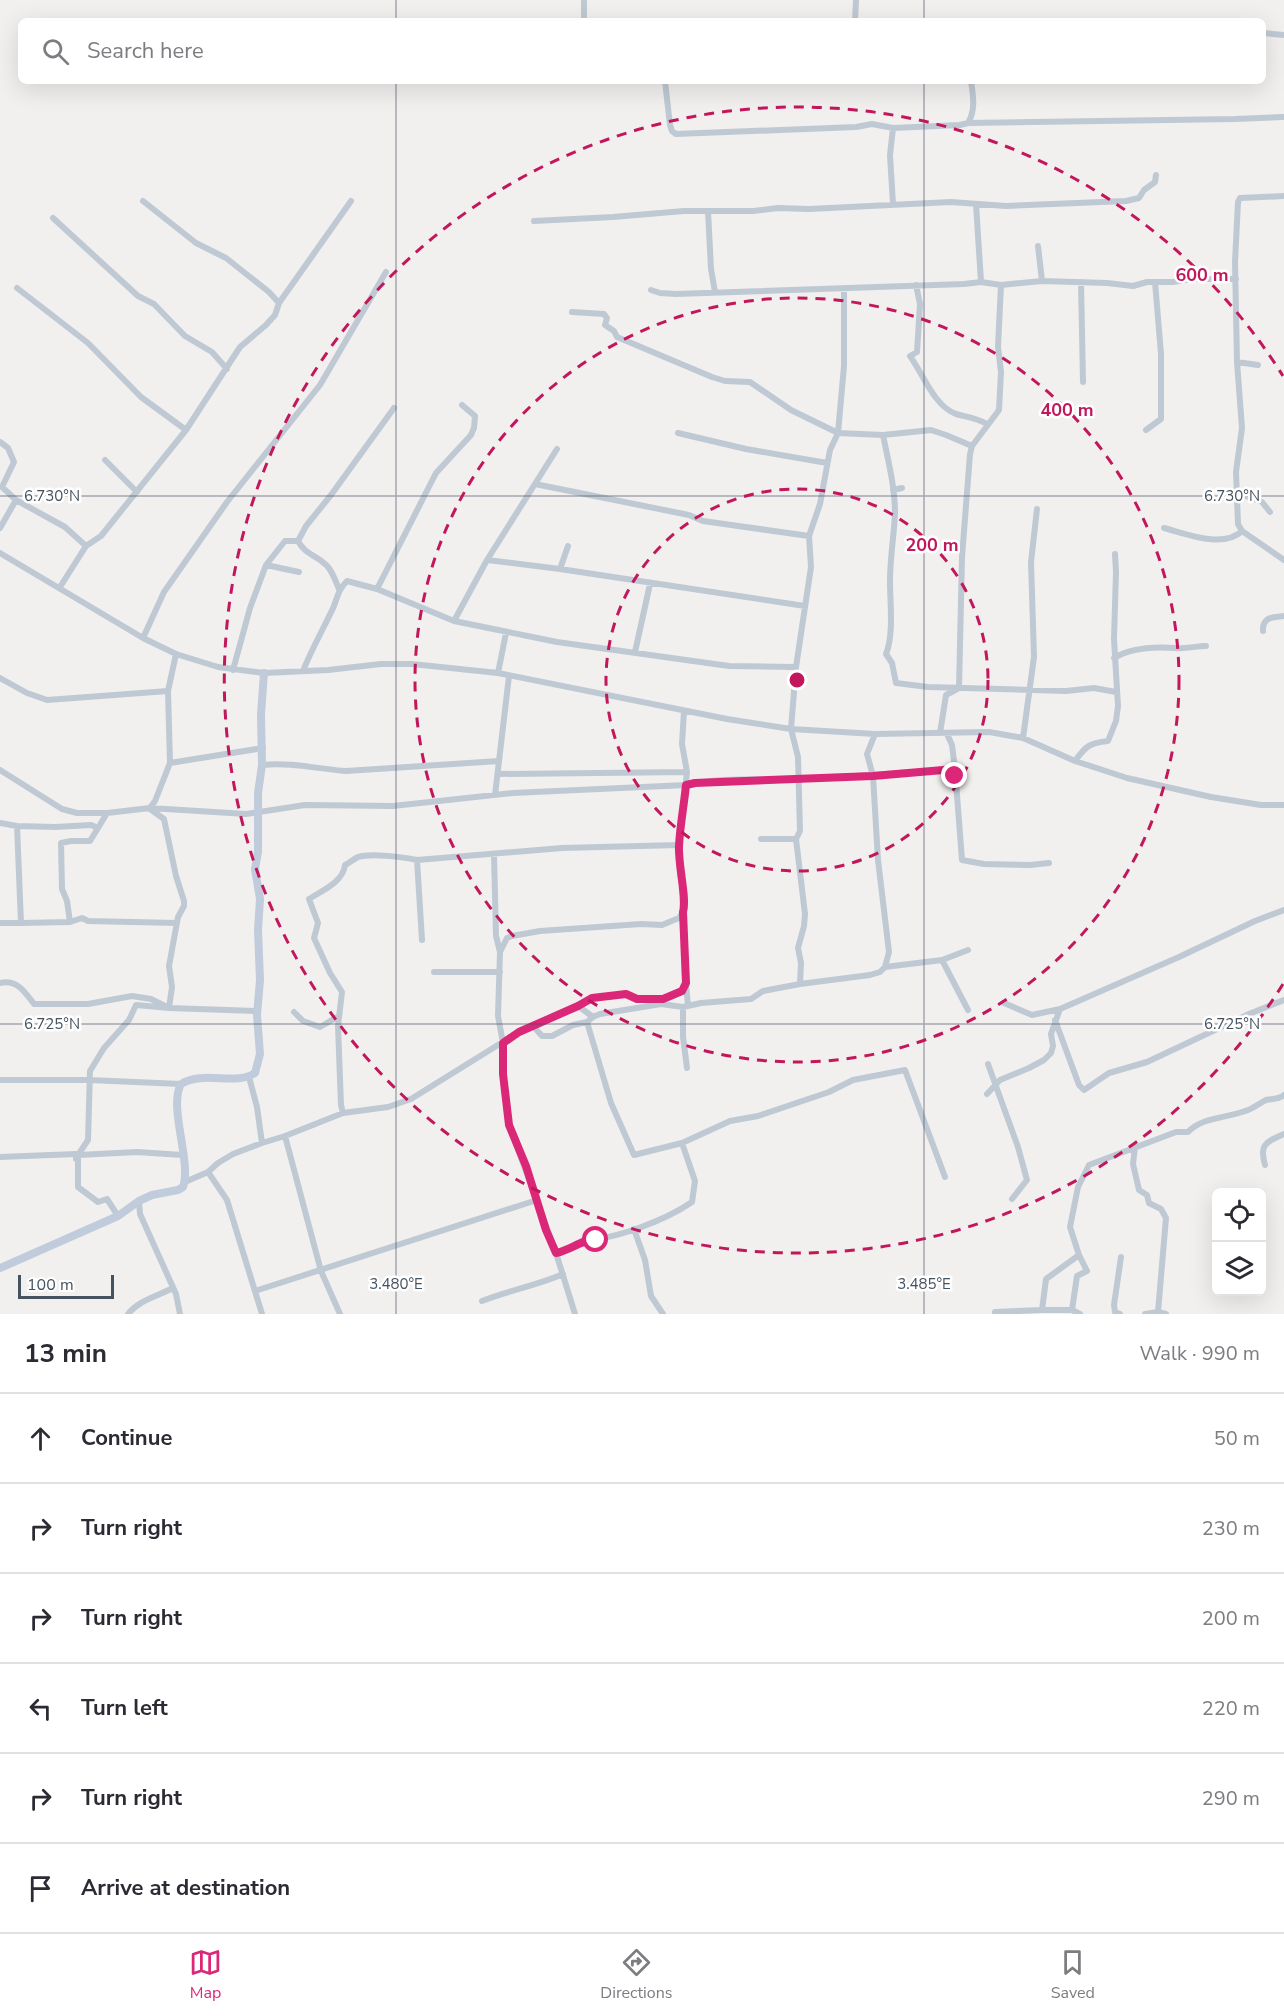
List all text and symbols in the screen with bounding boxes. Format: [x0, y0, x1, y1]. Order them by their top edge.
search box [18, 18, 1266, 84]
icon: search [39, 35, 72, 68]
text: Search here [87, 36, 204, 66]
text: 600 m [1175, 263, 1229, 287]
text: 400 m [1040, 398, 1094, 422]
text: 6.730°N [24, 486, 80, 506]
text: 6.730°N [1204, 486, 1260, 506]
text: 200 m [905, 533, 959, 557]
centre of rings [787, 670, 807, 690]
route end [941, 762, 967, 788]
text: 6.725°N [24, 1014, 80, 1034]
text: 6.725°N [1204, 1014, 1260, 1034]
map controls [1212, 1188, 1266, 1296]
button: locate [1212, 1188, 1266, 1242]
route start [582, 1226, 608, 1252]
button: layers [1212, 1242, 1266, 1296]
scale bar [18, 1272, 114, 1300]
text: 100 m [27, 1274, 74, 1296]
text: 3.480°E [369, 1274, 423, 1294]
text: 3.485°E [897, 1274, 951, 1294]
text: 13 min [24, 1336, 107, 1371]
text: Walk · 990 m [1140, 1340, 1260, 1367]
icon: ahead [24, 1422, 57, 1455]
text: Continue [81, 1423, 172, 1453]
text: 50 m [1214, 1425, 1260, 1452]
icon: right [24, 1512, 57, 1545]
text: Turn right [81, 1513, 182, 1543]
text: 230 m [1202, 1515, 1260, 1542]
icon: right [24, 1602, 57, 1635]
text: Turn right [81, 1603, 182, 1633]
text: 200 m [1202, 1605, 1260, 1632]
icon: left [24, 1692, 57, 1725]
text: Turn left [81, 1693, 168, 1723]
text: 220 m [1202, 1695, 1260, 1722]
icon: right [24, 1782, 57, 1815]
text: Turn right [81, 1783, 182, 1813]
text: 290 m [1202, 1785, 1260, 1812]
icon: arrive [24, 1872, 57, 1905]
text: Arrive at destination [81, 1873, 290, 1903]
tab: Map [189, 1946, 222, 2004]
tab: Directions [600, 1946, 672, 2004]
tab: Saved [1051, 1946, 1095, 2004]

